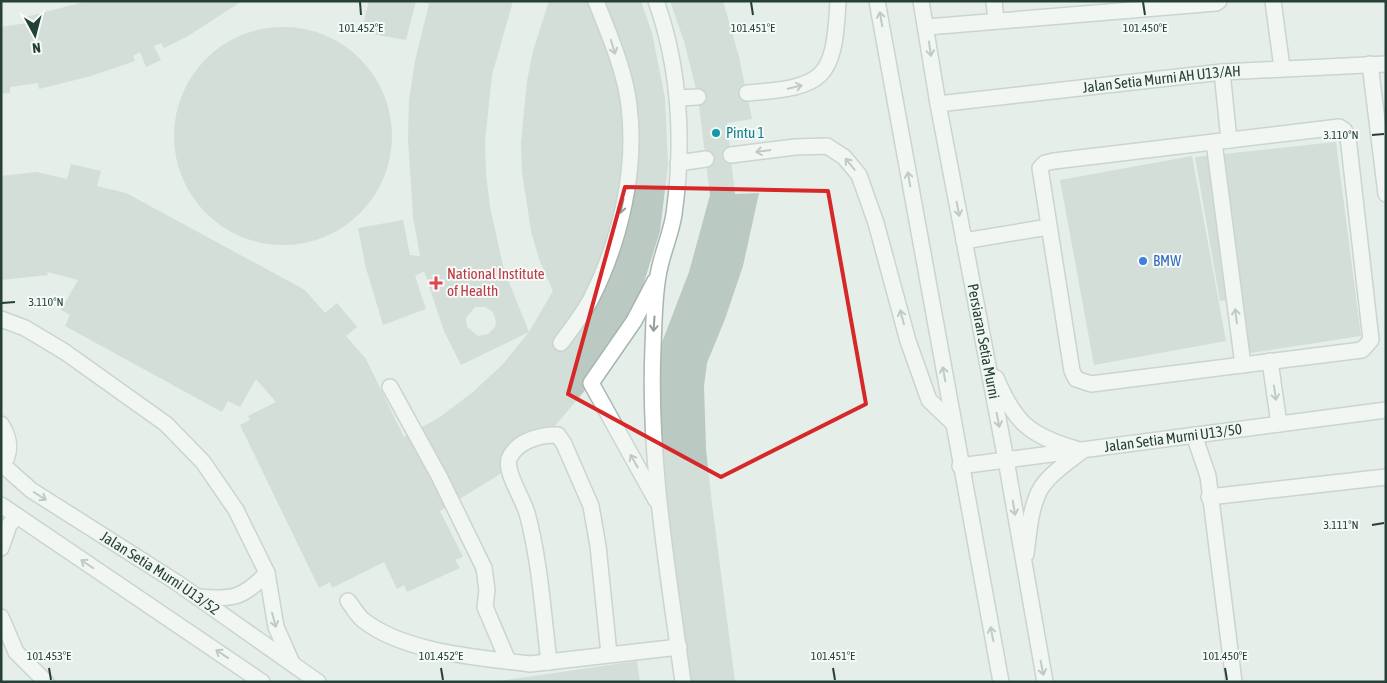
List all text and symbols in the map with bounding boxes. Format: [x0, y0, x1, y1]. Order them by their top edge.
north arrow [10, 10, 60, 60]
one-way arrow [875, 12, 885, 28]
text: 101.452°E [339, 21, 383, 35]
text: 101.451°E [731, 21, 775, 35]
text: 101.450°E [1123, 21, 1167, 35]
one-way arrow [609, 38, 619, 54]
text: N [32, 39, 42, 56]
one-way arrow [925, 41, 935, 57]
street label: Jalan Setia Murni AH U13/AH [1082, 62, 1241, 96]
one-way arrow [787, 82, 803, 91]
place label: Pintu 1 [726, 124, 764, 141]
marker: Pintu 1 [710, 127, 722, 139]
text: 3.110°N [1323, 128, 1359, 142]
one-way arrow [755, 146, 771, 156]
one-way arrow [845, 158, 856, 171]
one-way arrow [904, 172, 914, 188]
one-way arrow [617, 198, 626, 214]
one-way arrow [954, 201, 963, 217]
place label: BMW [1153, 252, 1181, 269]
marker: BMW [1137, 255, 1149, 267]
place label: National Institute of Health [447, 265, 545, 299]
marker: National Institute of Health [429, 276, 443, 290]
street label: Persiaran Setia Murni [964, 282, 1003, 400]
text: 3.110°N [28, 295, 64, 309]
one-way arrow [1231, 309, 1241, 325]
one-way arrow [896, 310, 906, 326]
one-way arrow [650, 316, 659, 332]
one-way arrow [938, 366, 948, 382]
one-way arrow [1270, 384, 1280, 400]
one-way arrow [994, 412, 1004, 428]
street label: Jalan Setia Murni U13/50 [1103, 420, 1243, 455]
one-way arrow [629, 454, 639, 468]
one-way arrow [33, 492, 47, 502]
one-way arrow [1009, 500, 1019, 516]
text: 3.111°N [1323, 518, 1359, 532]
street label: Jalan Setia Murni U13/52 [98, 527, 223, 618]
one-way arrow [81, 558, 95, 568]
one-way arrow [270, 611, 279, 627]
one-way arrow [987, 626, 996, 642]
text: 101.453°E [27, 649, 71, 663]
one-way arrow [215, 649, 229, 659]
text: 101.452°E [419, 649, 463, 663]
text: 101.451°E [811, 649, 855, 663]
text: 101.450°E [1203, 649, 1247, 663]
one-way arrow [1038, 660, 1048, 676]

